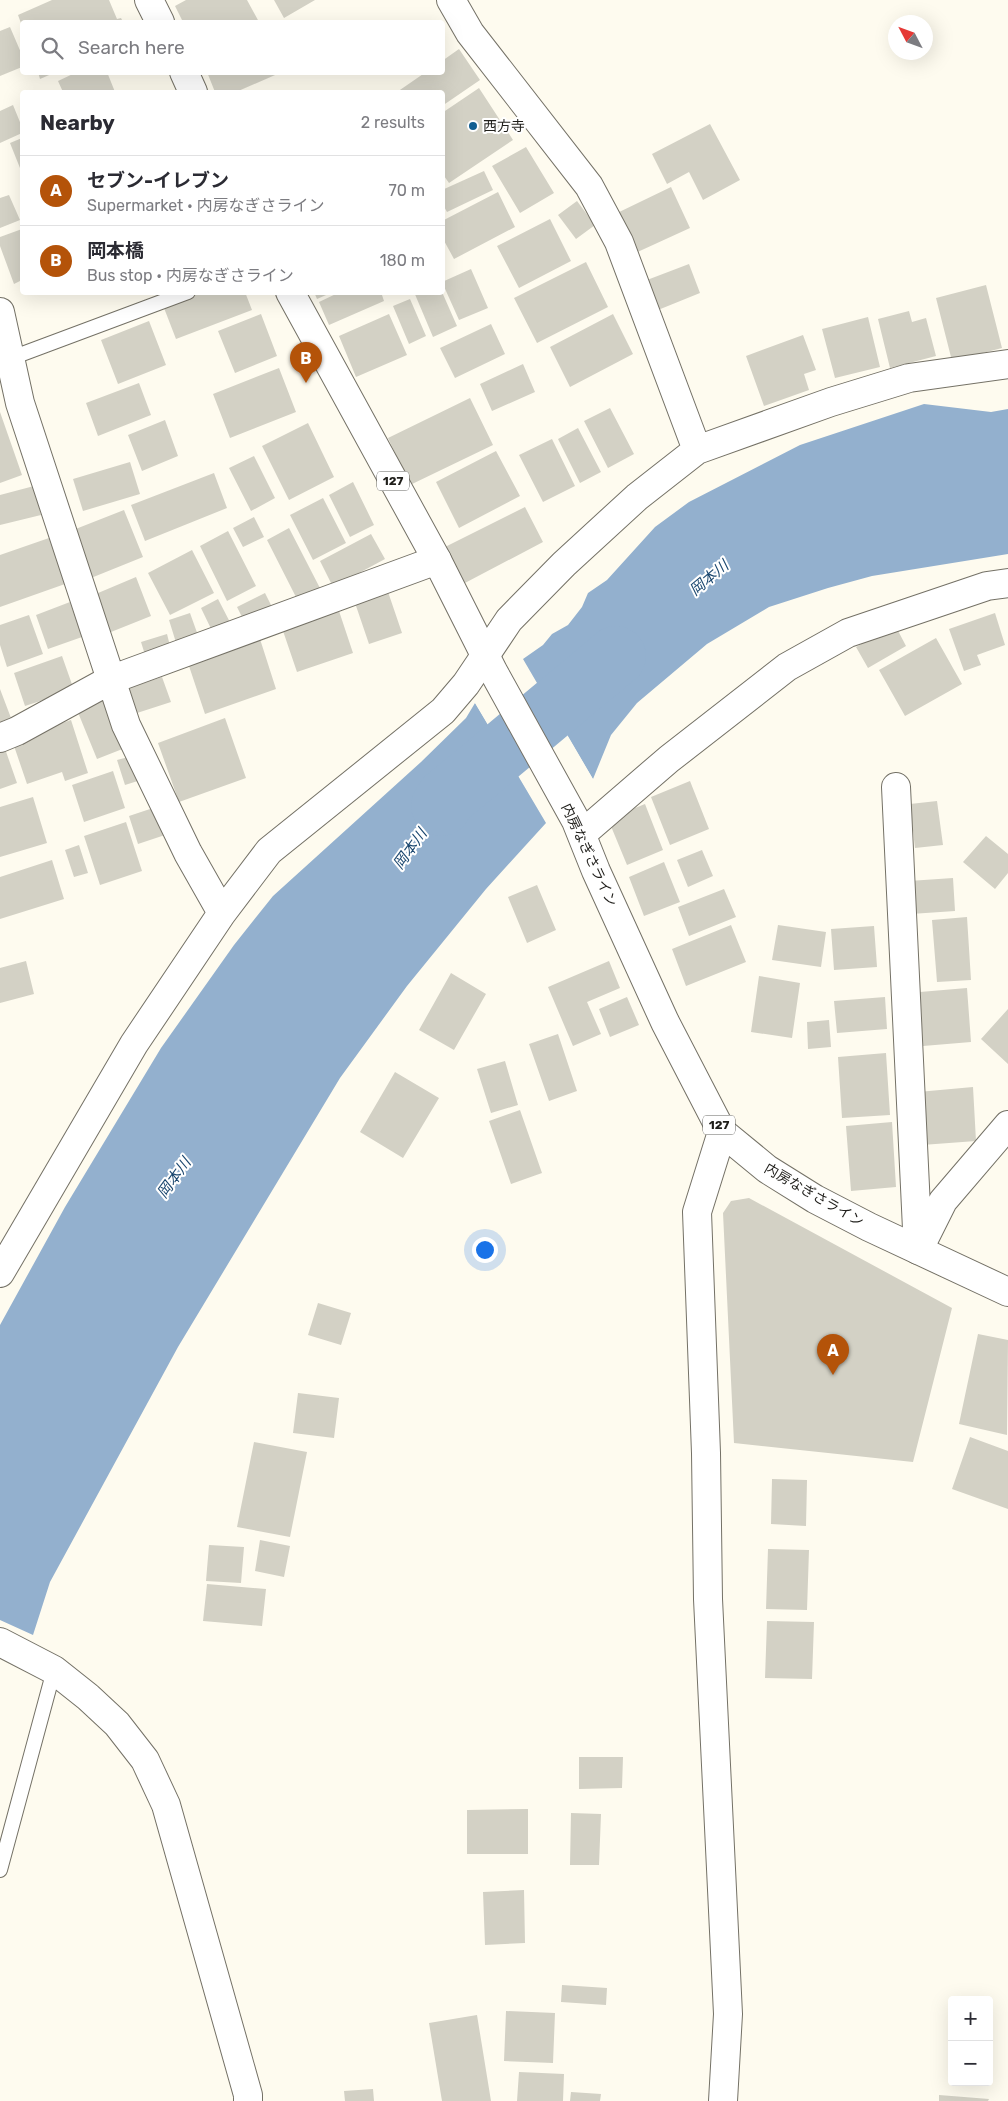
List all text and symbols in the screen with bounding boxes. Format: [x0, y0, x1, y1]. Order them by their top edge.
north arrow [888, 15, 933, 60]
search box [20, 20, 445, 75]
icon: search [38, 34, 66, 62]
text: Search here [78, 36, 185, 59]
text: Nearby [40, 110, 115, 135]
text: 2 results [361, 113, 425, 132]
place label: 西方寺 [483, 118, 525, 135]
marker: 西方寺 [467, 120, 479, 132]
text: セブン-イレブン [87, 169, 229, 192]
text: A [50, 181, 62, 200]
text: 70 m [388, 181, 425, 200]
text: Supermarket · 内房なぎさライン [87, 196, 324, 215]
text: 岡本橋 [87, 239, 144, 262]
text: B [50, 251, 62, 270]
text: 180 m [380, 251, 425, 270]
text: Bus stop · 内房なぎさライン [87, 266, 294, 285]
pin: B [290, 342, 322, 383]
road number: 127 [377, 472, 409, 491]
water label: 岡本川 [686, 555, 734, 599]
street label: 内房なぎさライン [558, 801, 620, 909]
water label: 岡本川 [389, 824, 432, 872]
road number: 127 [703, 1116, 735, 1134]
water label: 岡本川 [153, 1153, 196, 1201]
street label: 内房なぎさライン [761, 1160, 867, 1230]
your location [472, 1237, 498, 1263]
pin: A [817, 1334, 849, 1375]
map controls [948, 1996, 993, 2086]
button: + [948, 1996, 993, 2041]
button: − [948, 2041, 993, 2086]

